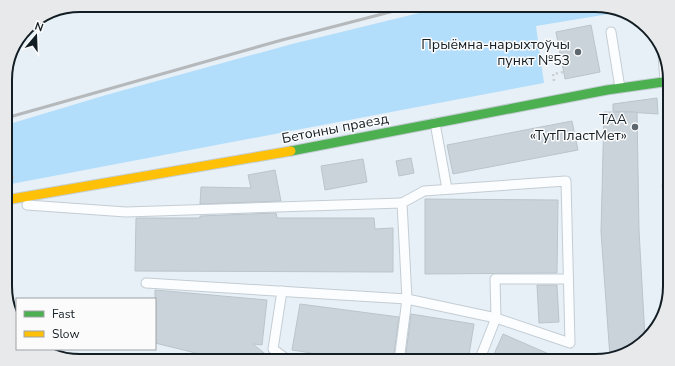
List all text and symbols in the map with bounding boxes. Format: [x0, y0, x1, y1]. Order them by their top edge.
north arrow [16, 16, 56, 56]
text: N [33, 19, 45, 35]
place label: Прыёмна-нарыхтоўчы пункт №53 [421, 35, 570, 70]
marker: Прыёмна-нарыхтоўчы пункт №53 [573, 47, 583, 57]
street label: Бетонны праезд [280, 109, 390, 148]
place label: ТАА «ТутПластМет» [530, 110, 627, 145]
marker: ТАА «ТутПластМет» [630, 122, 640, 132]
legend [16, 298, 156, 350]
text: Fast [52, 306, 75, 322]
text: Slow [52, 326, 80, 342]

